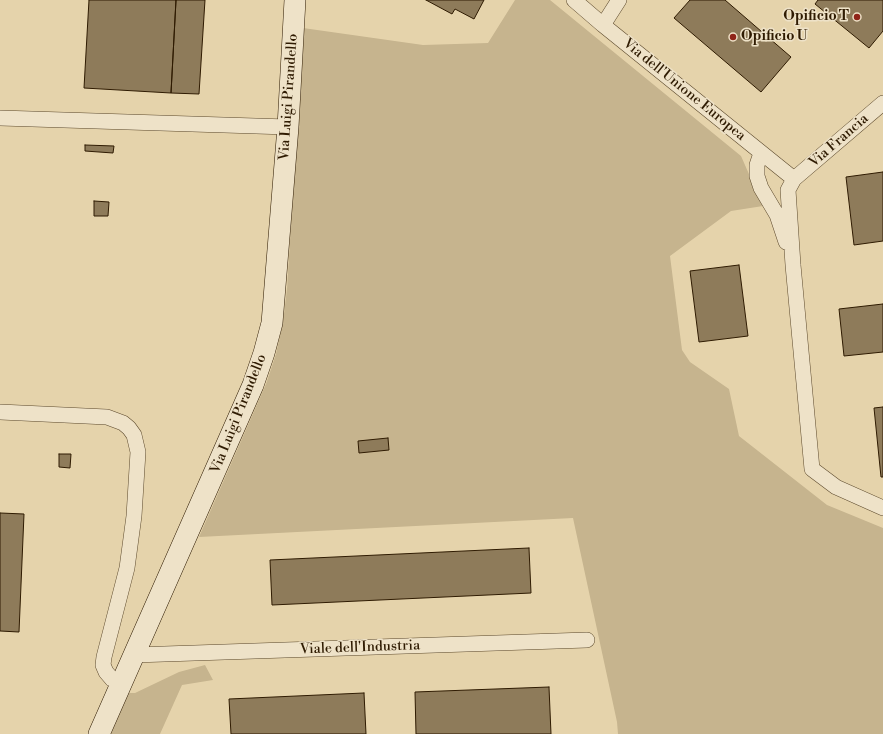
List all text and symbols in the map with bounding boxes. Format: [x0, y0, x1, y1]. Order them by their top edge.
place label: Opificio T [783, 9, 849, 25]
marker: Opificio T [852, 12, 862, 22]
place label: Opificio U [741, 29, 808, 45]
marker: Opificio U [728, 32, 738, 42]
street label: Via Luigi Pirandello [276, 33, 302, 161]
street label: Via dell'Unione Europea [619, 35, 749, 145]
street label: Via Francia [806, 111, 872, 171]
street label: Via Luigi Pirandello [207, 352, 271, 476]
street label: Viale dell'Industria [300, 638, 420, 658]

